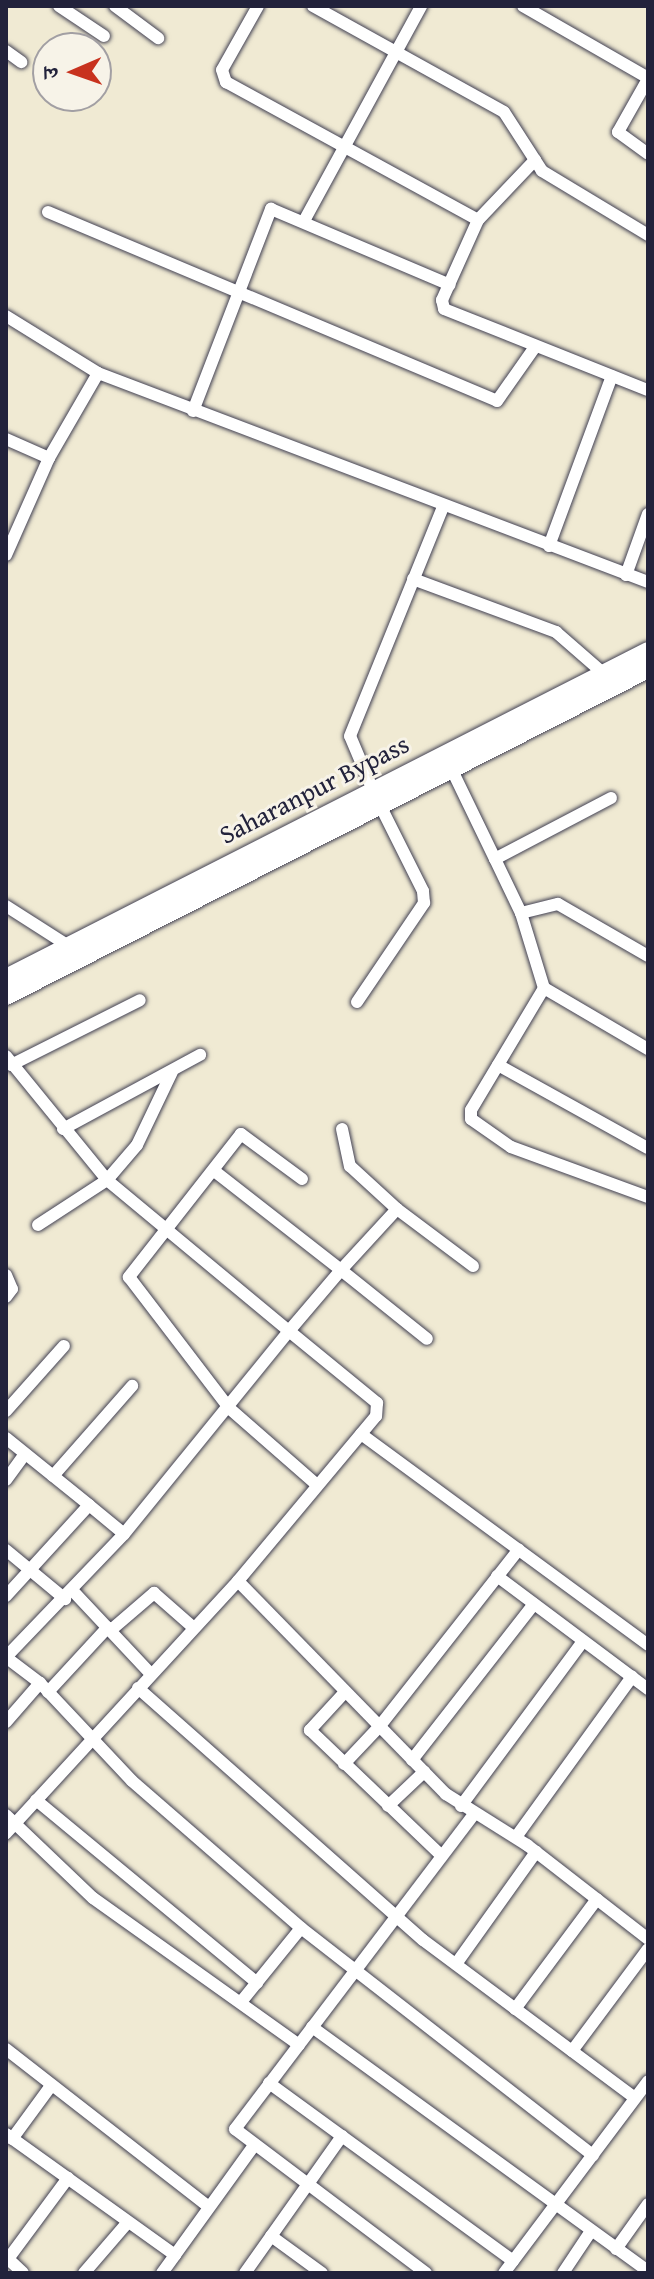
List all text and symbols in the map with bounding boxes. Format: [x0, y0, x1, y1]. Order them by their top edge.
north arrow [32, 32, 112, 112]
text: उ [34, 67, 66, 79]
street label: Saharanpur Bypass [214, 728, 414, 850]

